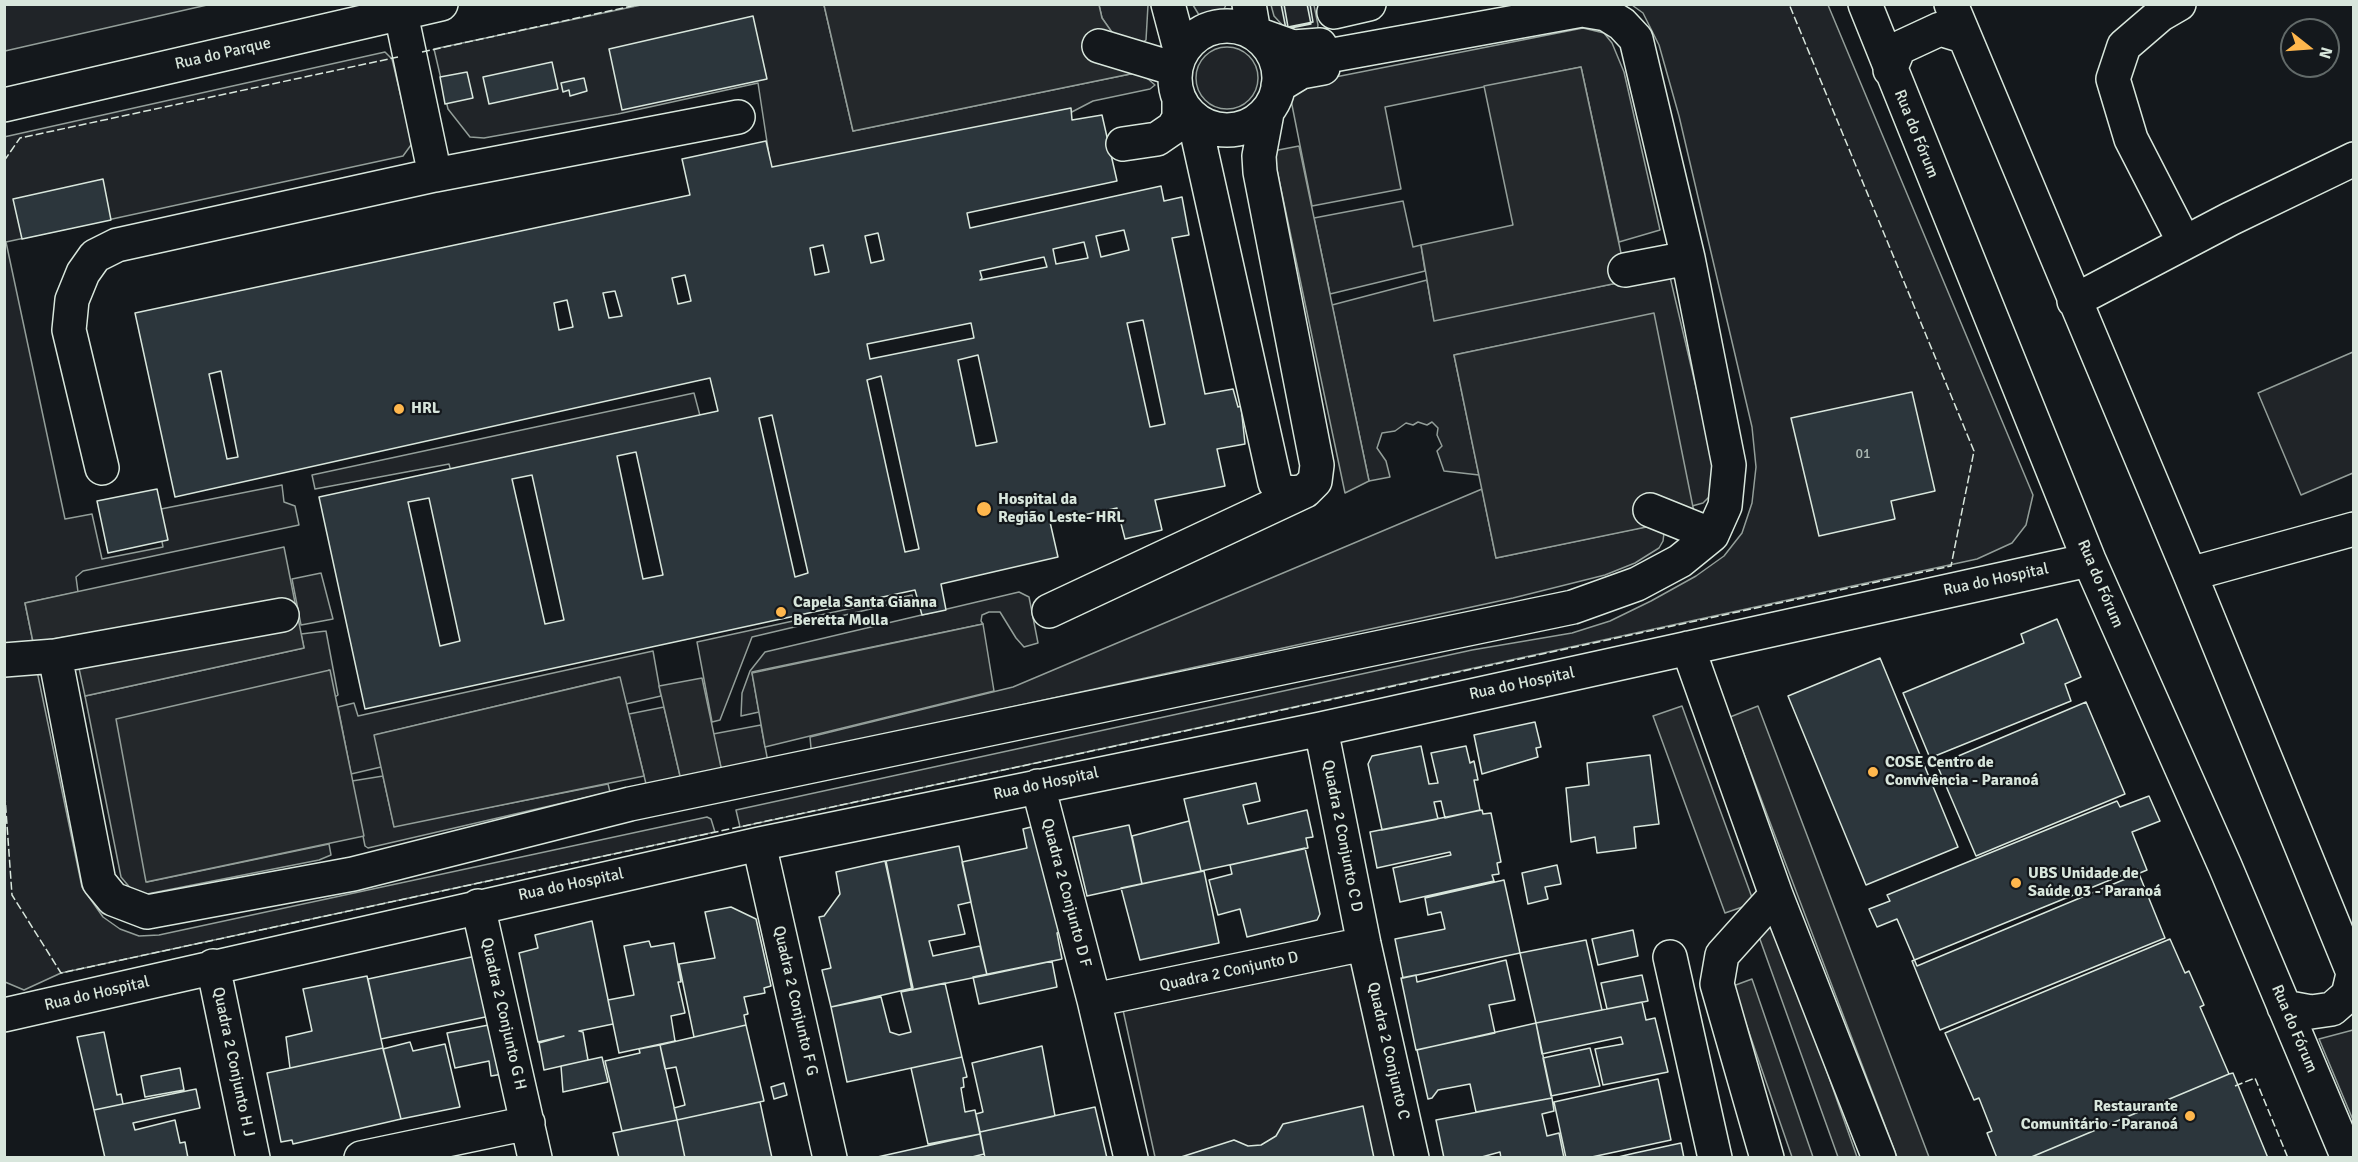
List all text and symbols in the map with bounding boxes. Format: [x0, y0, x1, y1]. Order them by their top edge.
north arrow [2280, 18, 2340, 78]
street label: Rua do Parque [173, 34, 273, 74]
text: N [2314, 44, 2336, 61]
street label: Rua do Fórum [1890, 87, 1942, 181]
place label: HRL [411, 399, 440, 419]
marker: HRL [392, 402, 406, 416]
house number: 01 [1855, 446, 1871, 462]
place label: Hospital da Região Leste- HRL [998, 490, 1125, 528]
marker: Hospital da Região Leste- HRL [975, 500, 993, 518]
street label: Rua do Fórum [2073, 537, 2127, 631]
street label: Rua do Hospital [1942, 559, 2050, 601]
place label: Capela Santa Gianna Beretta Molla [793, 593, 937, 631]
marker: Capela Santa Gianna Beretta Molla [774, 605, 788, 619]
street label: Rua do Hospital [1468, 663, 1576, 705]
place label: COSE Centro de Convivência - Paranoá [1885, 753, 2039, 791]
street label: Quadra 2 Conjunto C D [1318, 758, 1366, 914]
street label: Rua do Hospital [992, 763, 1100, 805]
marker: COSE Centro de Convivência - Paranoá [1866, 765, 1880, 779]
street label: Quadra 2 Conjunto D F [1037, 816, 1095, 970]
street label: Rua do Hospital [517, 864, 625, 906]
place label: UBS Unidade de Saúde 03 - Paranoá [2028, 864, 2161, 902]
marker: UBS Unidade de Saúde 03 - Paranoá [2009, 876, 2023, 890]
street label: Quadra 2 Conjunto F G [768, 924, 822, 1078]
street label: Quadra 2 Conjunto G H [476, 936, 530, 1092]
street label: Quadra 2 Conjunto D [1158, 948, 1300, 996]
street label: Rua do Hospital [43, 973, 151, 1015]
street label: Quadra 2 Conjunto C [1363, 980, 1413, 1122]
street label: Rua do Fórum [2267, 982, 2321, 1076]
street label: Quadra 2 Conjunto H J [208, 985, 258, 1139]
place label: Restaurante Comunitário - Paranoá [2021, 1097, 2178, 1135]
marker: Restaurante Comunitário - Paranoá [2183, 1109, 2197, 1123]

